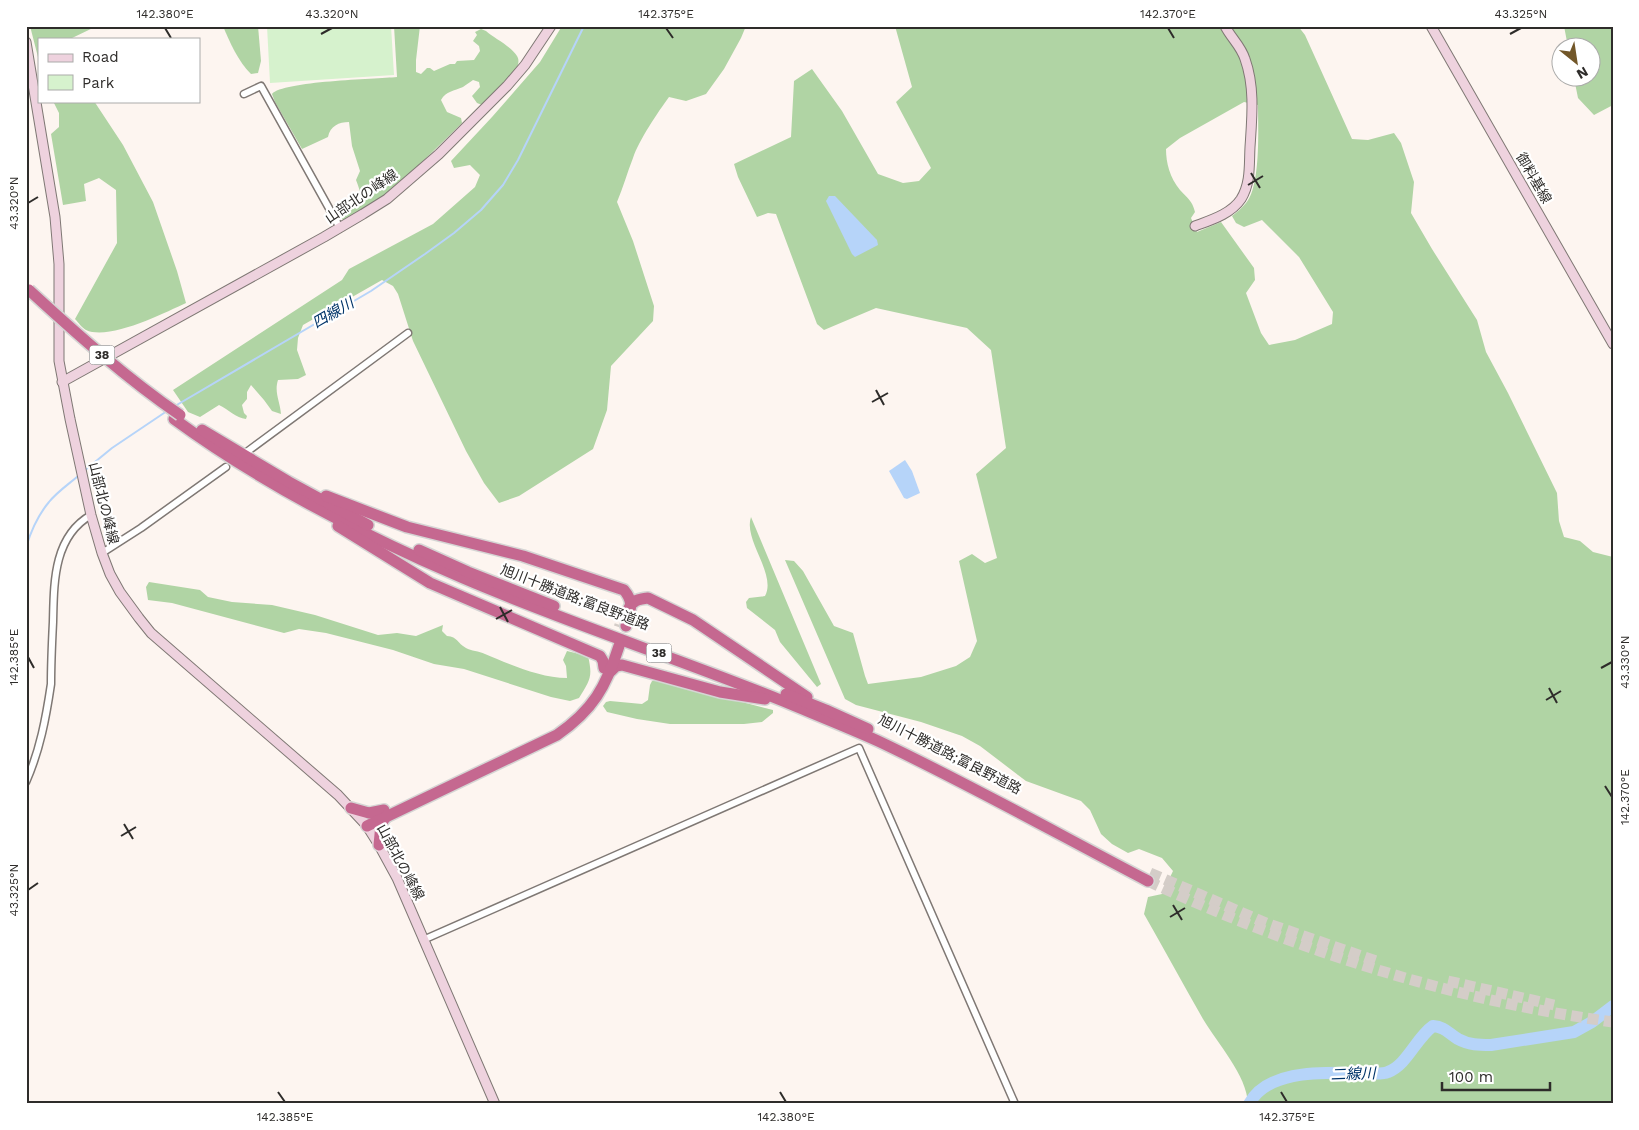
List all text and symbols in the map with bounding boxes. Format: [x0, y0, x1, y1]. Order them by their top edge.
text: 142.380°E [136, 7, 194, 21]
text: 43.320°N [305, 7, 359, 21]
text: 142.375°E [638, 7, 694, 21]
text: 142.370°E [1140, 7, 1196, 21]
text: 43.325°N [1495, 7, 1547, 21]
legend [38, 38, 200, 102]
north arrow [1552, 38, 1602, 88]
text: Road [82, 48, 119, 66]
text: N [1574, 64, 1591, 83]
text: Park [82, 74, 115, 92]
street label: 御料基線 [1513, 150, 1555, 206]
street label: 山部北の峰線 [322, 166, 400, 226]
text: 43.320°N [7, 176, 21, 230]
water label: 四線川 [309, 293, 359, 332]
road number: 38 [90, 346, 114, 364]
street label: 山部北の峰線 [86, 460, 122, 546]
street label: 旭川十勝道路;富良野道路 [498, 561, 652, 633]
text: 142.385°E [7, 628, 21, 685]
text: 43.330°N [1618, 635, 1632, 689]
road number: 38 [646, 644, 672, 662]
street label: 旭川十勝道路;富良野道路 [876, 711, 1024, 797]
text: 142.370°E [1618, 769, 1632, 825]
street label: 山部北の峰線 [374, 821, 428, 903]
text: 43.325°N [7, 864, 21, 916]
scale bar [1442, 1060, 1549, 1092]
water label: 二線川 [1330, 1064, 1378, 1084]
text: 100 m [1449, 1068, 1493, 1086]
text: 142.385°E [257, 1110, 314, 1124]
text: 142.380°E [757, 1110, 815, 1124]
text: 142.375°E [1259, 1110, 1315, 1124]

